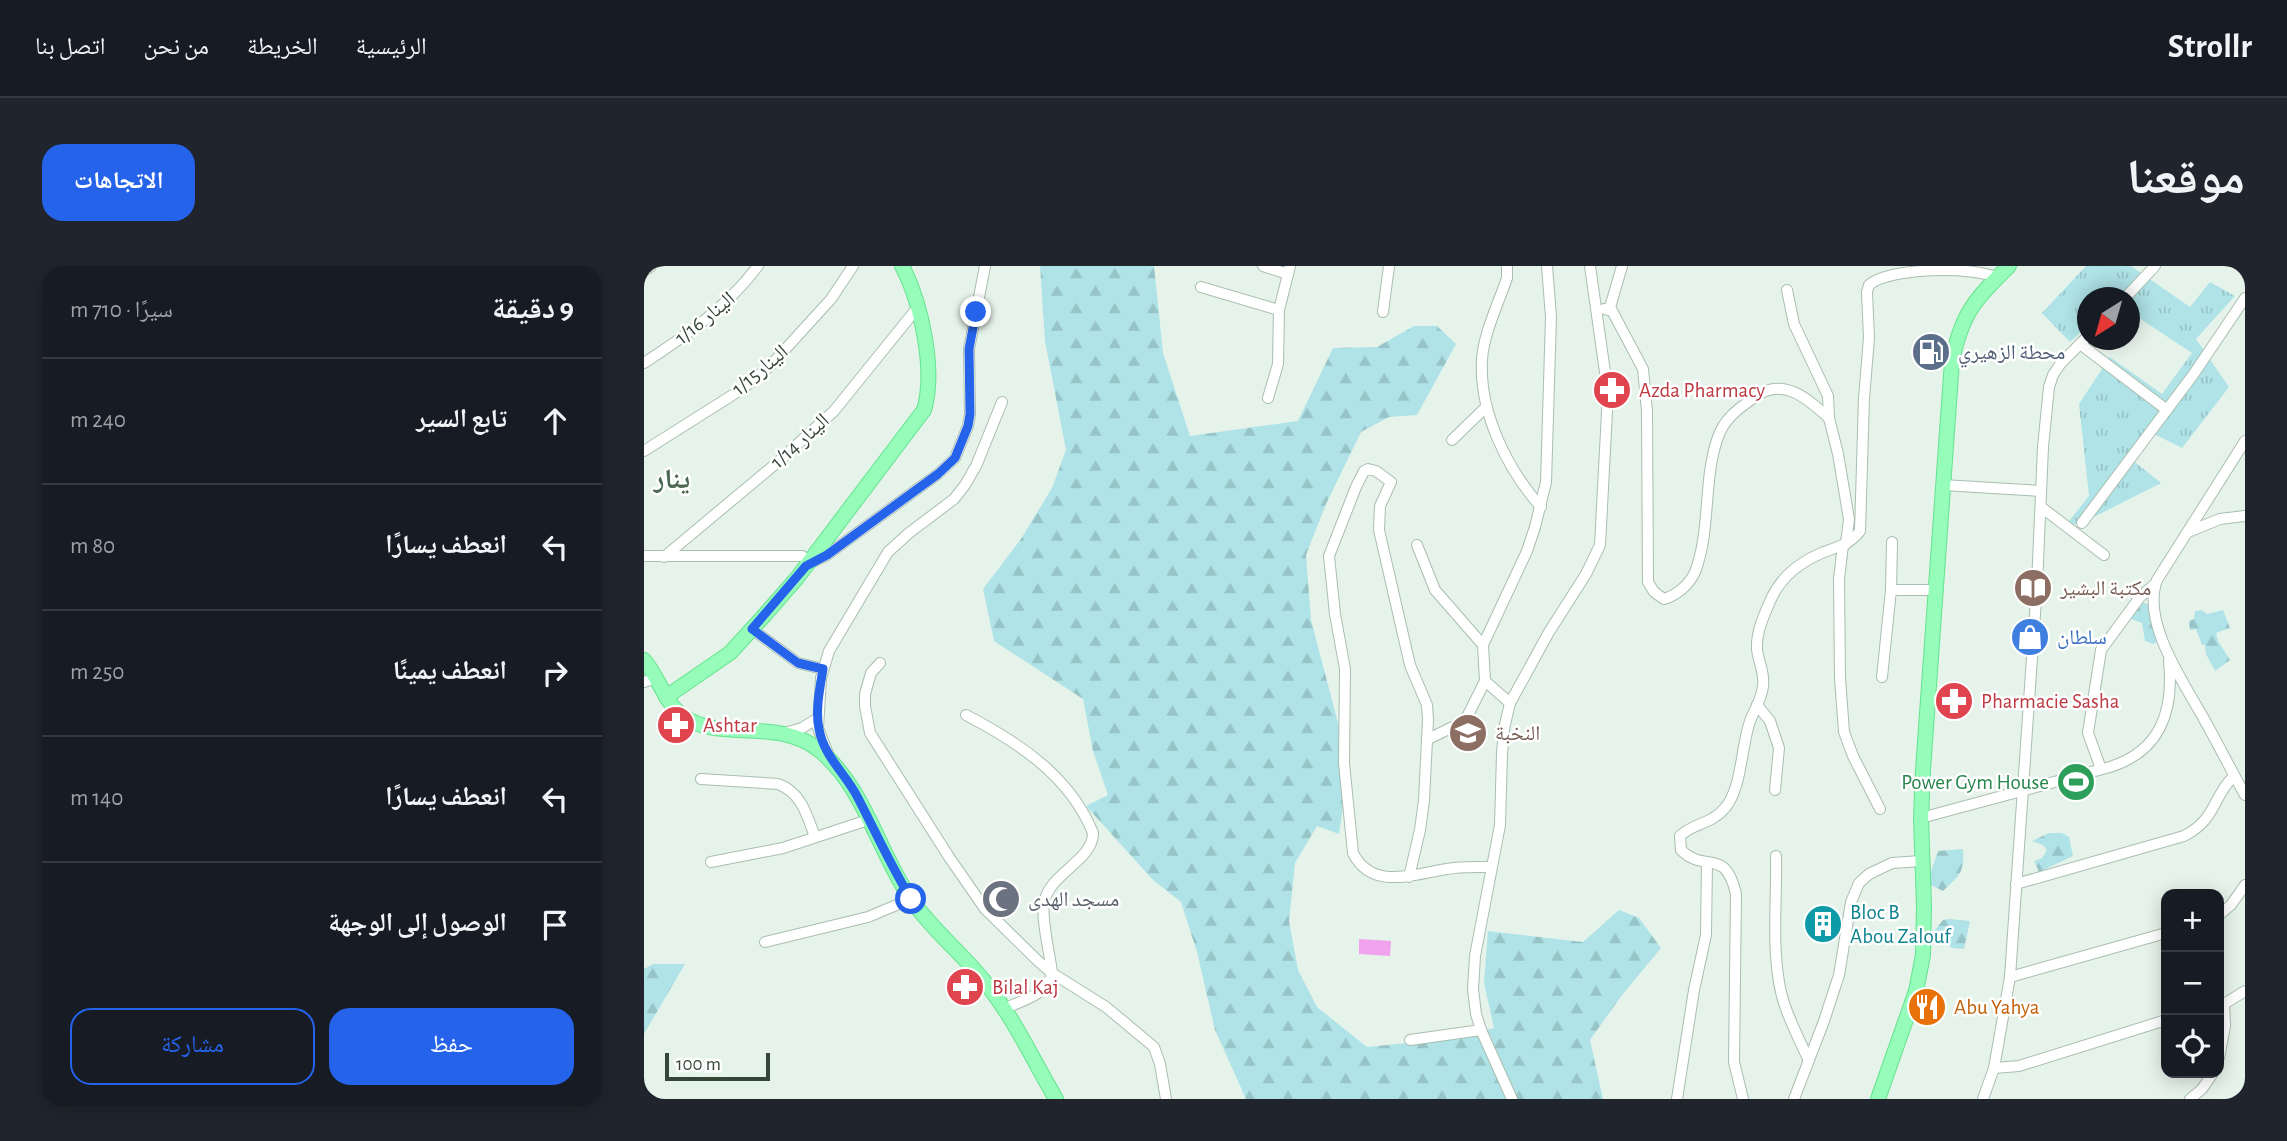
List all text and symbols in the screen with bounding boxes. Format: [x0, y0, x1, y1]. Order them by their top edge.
text: Strollr [2168, 31, 2252, 64]
text: اتصل بنا [35, 35, 105, 59]
text: من نحن [143, 35, 209, 59]
text: الخريطة [247, 35, 318, 59]
text: الرئيسية [356, 35, 427, 59]
button: الاتجاهات [42, 144, 195, 221]
text: موقعنا [2127, 154, 2245, 203]
north arrow [2077, 287, 2140, 350]
street label: الينار 1/16 [671, 288, 739, 349]
text: 9 دقيقة [492, 294, 574, 324]
route end [960, 296, 991, 327]
text: سيرًا · 710 m [70, 299, 173, 322]
fuel station icon: محطة الزهيري [1910, 331, 1952, 373]
street label: الينار1/15 [728, 341, 792, 399]
place label: محطة الزهيري [1958, 342, 2065, 368]
pharmacy icon: Azda Pharmacy [1591, 369, 1633, 411]
place label: Azda Pharmacy [1639, 380, 1765, 401]
icon: ahead [536, 402, 574, 440]
text: تابع السير [416, 406, 507, 432]
text: 240 m [70, 409, 126, 432]
street label: الينار 1/14 [767, 410, 834, 473]
district label: ينار [653, 466, 690, 495]
icon: left [536, 528, 574, 566]
text: انعطف يسارًا [385, 532, 507, 558]
text: 80 m [70, 535, 115, 558]
library icon: مكتبة البشير [2012, 567, 2054, 609]
place label: مكتبة البشير [2059, 578, 2151, 599]
shop icon: سلطان [2009, 616, 2051, 658]
place label: سلطان [2057, 627, 2107, 649]
icon: right [536, 654, 574, 692]
text: انعطف يمينًا [393, 658, 507, 684]
text: 250 m [70, 661, 124, 684]
pharmacy icon: Pharmacie Sasha [1933, 680, 1975, 722]
place label: Pharmacie Sasha [1981, 691, 2120, 712]
pharmacy icon: Ashtar [655, 704, 697, 746]
school or university icon: النخبة [1447, 712, 1489, 754]
place label: Ashtar [703, 715, 757, 736]
place label: النخبة [1495, 723, 1540, 744]
sports icon: Power Gym House [2055, 761, 2097, 803]
place label: Power Gym House [1901, 772, 2049, 793]
icon: left [536, 780, 574, 818]
text: انعطف يسارًا [385, 784, 507, 810]
text: 140 m [70, 787, 123, 810]
mosque icon: مسجد الهدى [980, 878, 1022, 920]
route start [895, 883, 926, 914]
place label: مسجد الهدى [1028, 889, 1119, 911]
map controls [2161, 889, 2224, 1078]
button: + [2161, 889, 2224, 952]
place label: Bloc B Abou Zalouf [1850, 902, 1952, 947]
building icon: Bloc B Abou Zalouf [1802, 903, 1844, 945]
icon: arrive [536, 906, 574, 944]
text: الوصول إلى الوجهة [328, 910, 507, 936]
button: − [2161, 952, 2224, 1015]
pharmacy icon: Bilal Kaj [944, 966, 986, 1008]
place label: Bilal Kaj [992, 977, 1058, 998]
restaurant icon: Abu Yahya [1906, 986, 1948, 1028]
place label: Abu Yahya [1954, 997, 2040, 1018]
button: مشاركة [70, 1008, 315, 1085]
button: حفظ [329, 1008, 574, 1085]
button: locate [2161, 1015, 2224, 1078]
scale bar [665, 1050, 770, 1082]
text: 100 m [676, 1055, 721, 1074]

